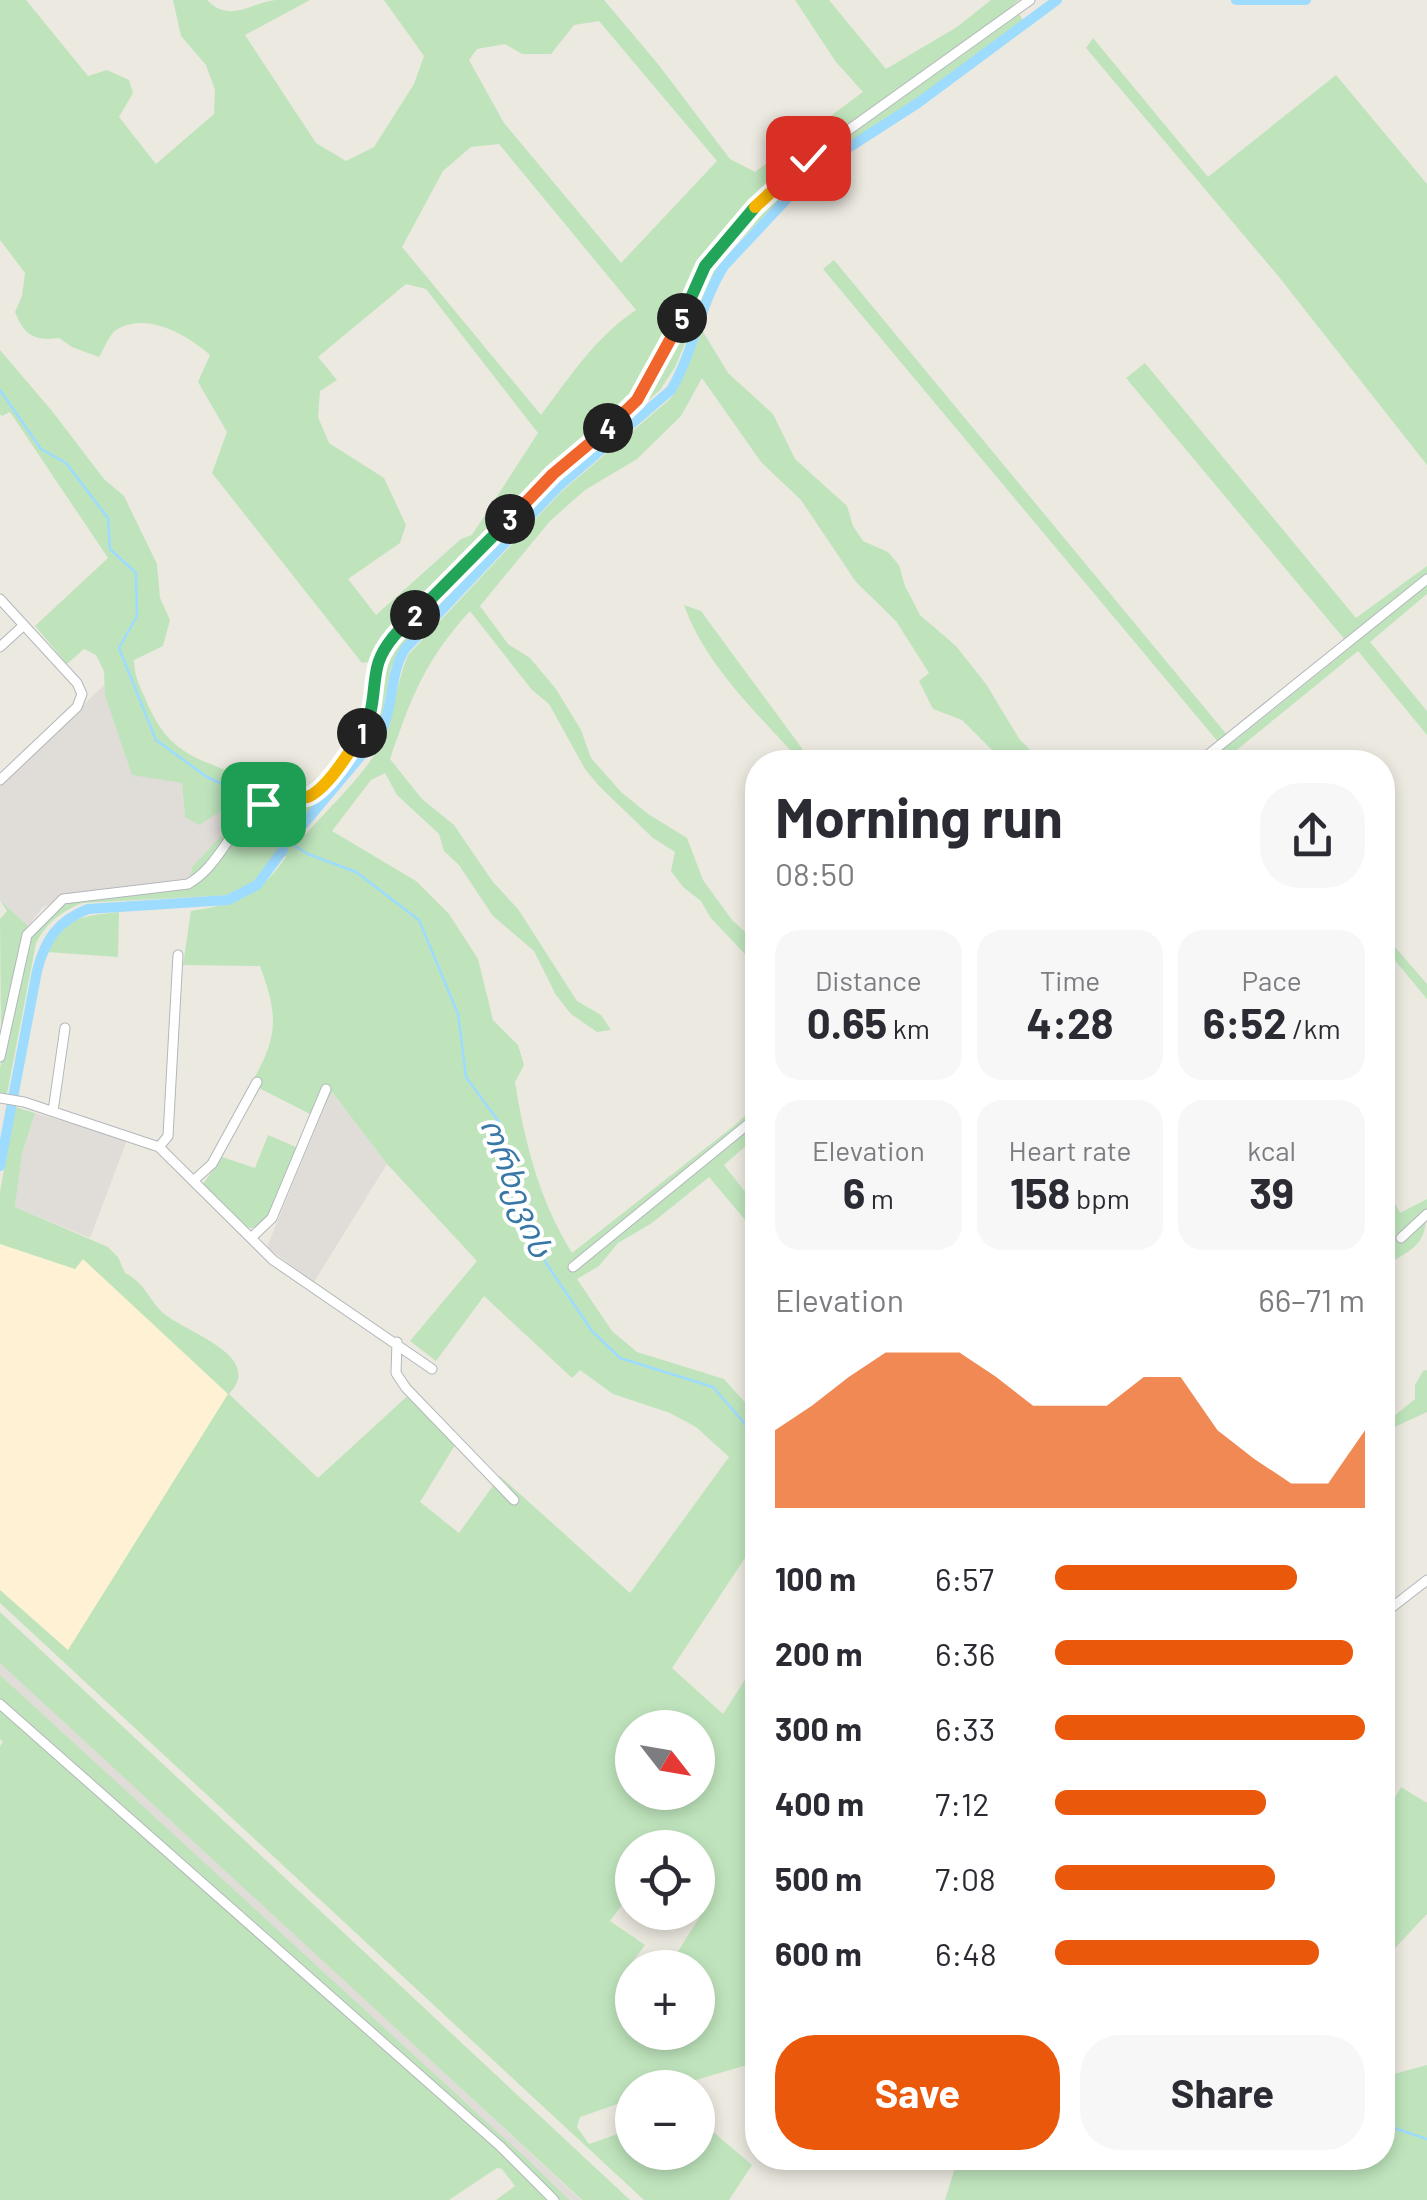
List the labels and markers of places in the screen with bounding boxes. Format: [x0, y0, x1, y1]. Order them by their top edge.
pin [766, 116, 851, 201]
pin: 5 [657, 293, 707, 343]
pin: 4 [583, 403, 633, 453]
pin: 3 [485, 494, 535, 544]
pin: 2 [390, 590, 440, 640]
pin: 1 [337, 708, 387, 758]
pin [221, 762, 306, 847]

